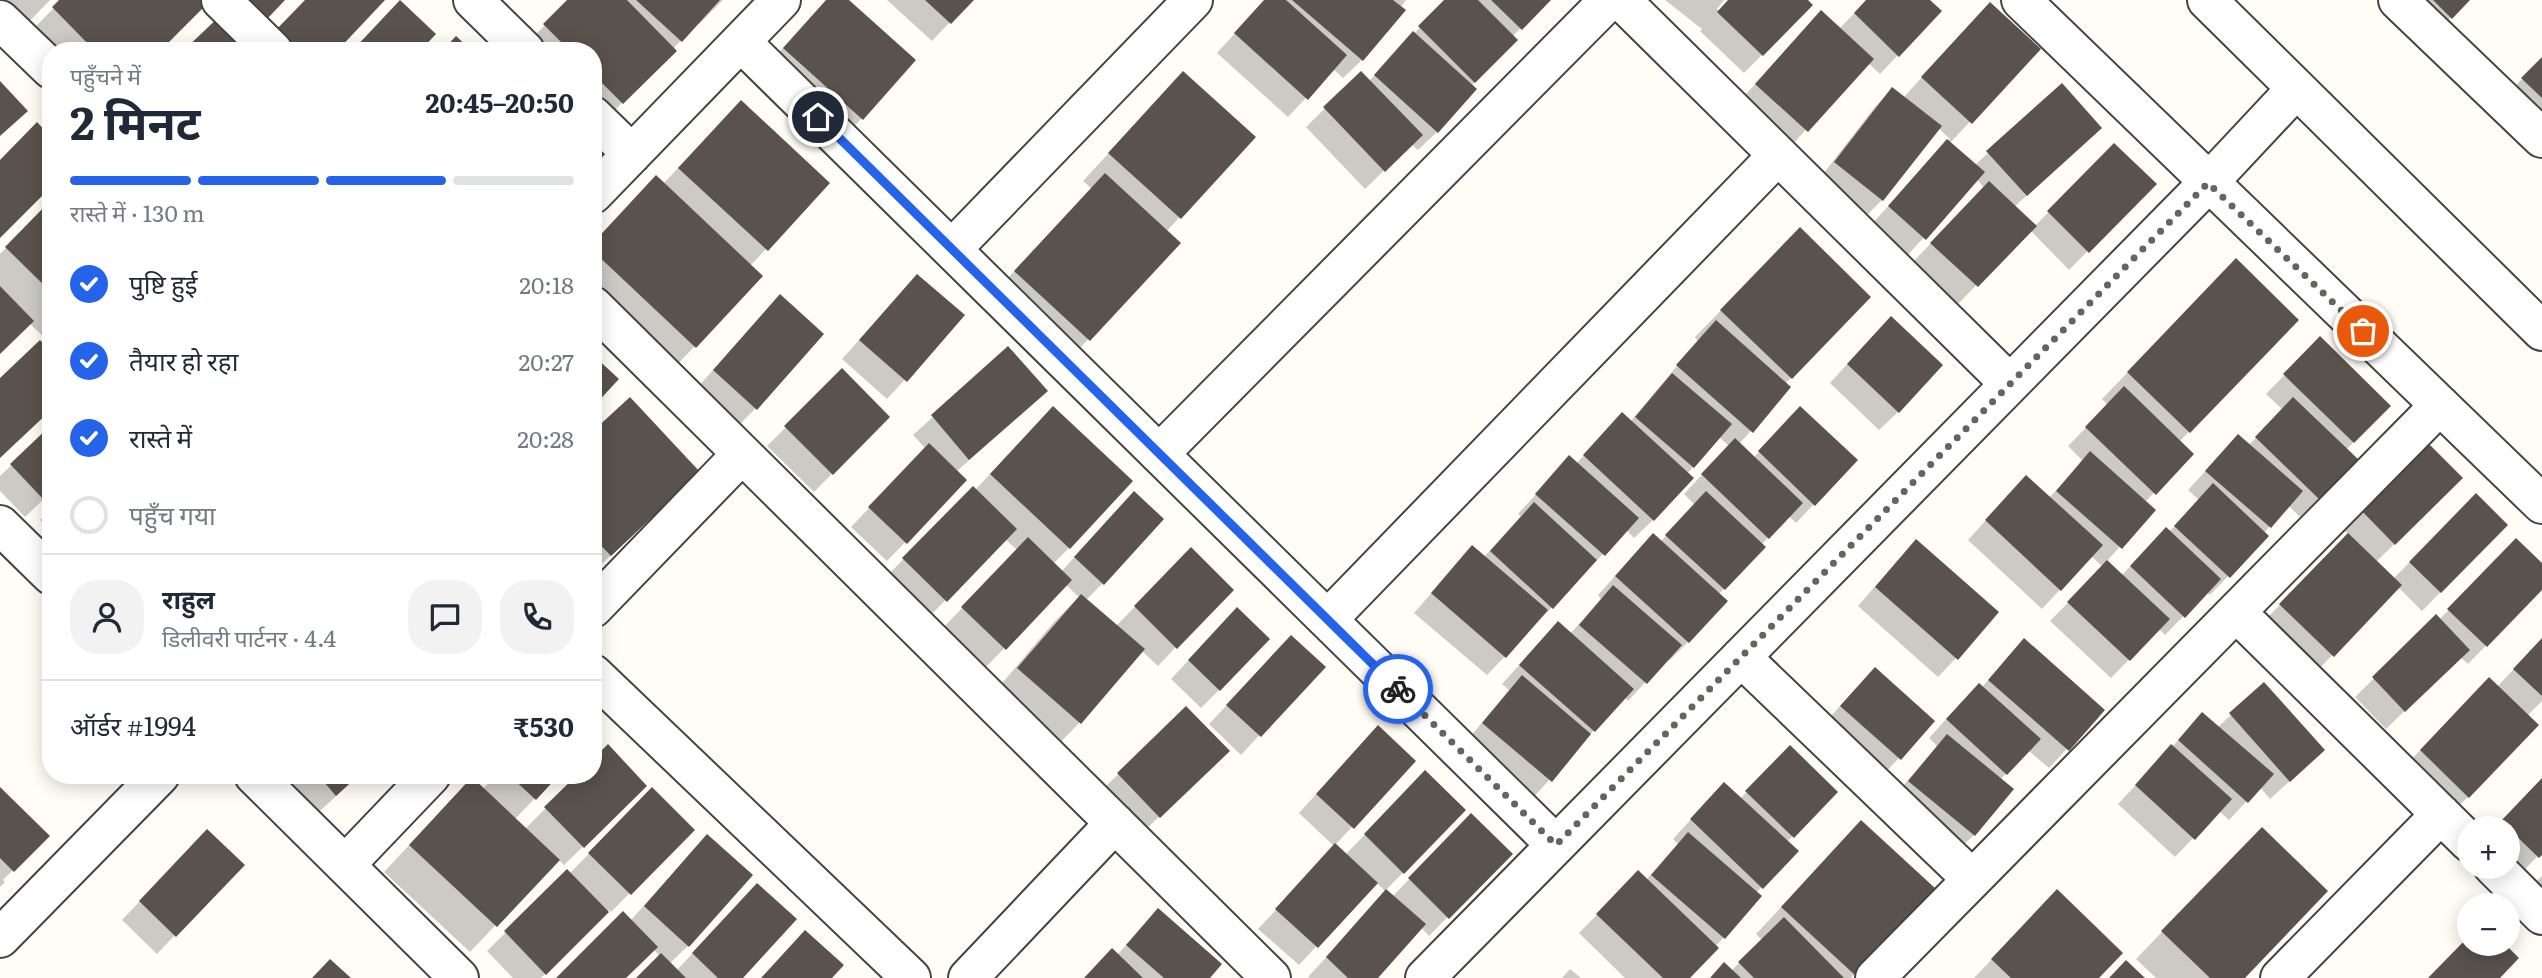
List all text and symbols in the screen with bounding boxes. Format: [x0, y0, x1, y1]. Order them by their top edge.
text: पहुँचने में [70, 58, 141, 92]
text: 20:45–20:50 [425, 82, 574, 121]
text: 2 मिनट [70, 86, 200, 154]
pin [788, 87, 848, 147]
icon: home [799, 98, 837, 136]
text: रास्ते में · 130 m [70, 195, 205, 229]
text: पुष्टि हुई [129, 263, 197, 302]
icon: check [70, 265, 108, 303]
text: 20:18 [519, 267, 574, 301]
pin [2333, 301, 2393, 361]
icon: bag [2344, 312, 2382, 350]
text: तैयार हो रहा [129, 340, 238, 379]
icon: check [70, 342, 108, 380]
text: 20:27 [519, 344, 574, 378]
text: रास्ते में [129, 417, 192, 456]
icon: check [70, 419, 108, 457]
text: 20:28 [517, 421, 574, 455]
text: पहुँच गया [129, 494, 216, 533]
text: राहुल [162, 578, 215, 617]
button: person [70, 580, 144, 654]
button: chat [408, 580, 482, 654]
button: phone [500, 580, 574, 654]
text: डिलीवरी पार्टनर · 4.4 [162, 620, 336, 654]
courier [1363, 654, 1433, 724]
icon: bike [1379, 670, 1417, 708]
text: ऑर्डर #1994 [70, 705, 196, 744]
text: ₹530 [514, 706, 574, 745]
map controls [2457, 816, 2520, 956]
button: + [2457, 816, 2520, 879]
button: − [2457, 893, 2520, 956]

